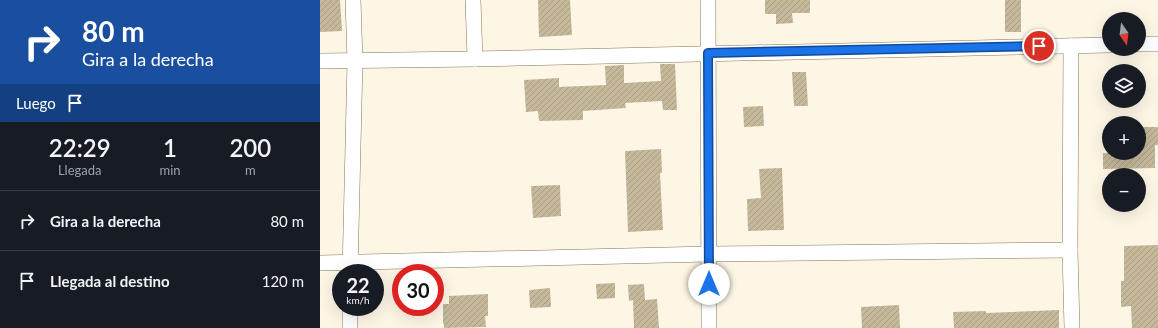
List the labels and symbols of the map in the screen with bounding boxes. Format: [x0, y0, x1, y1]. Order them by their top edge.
north arrow [1102, 12, 1146, 56]
pin [1022, 29, 1056, 63]
position arrow [688, 263, 730, 305]
speed limit sign: 30 [392, 264, 444, 316]

